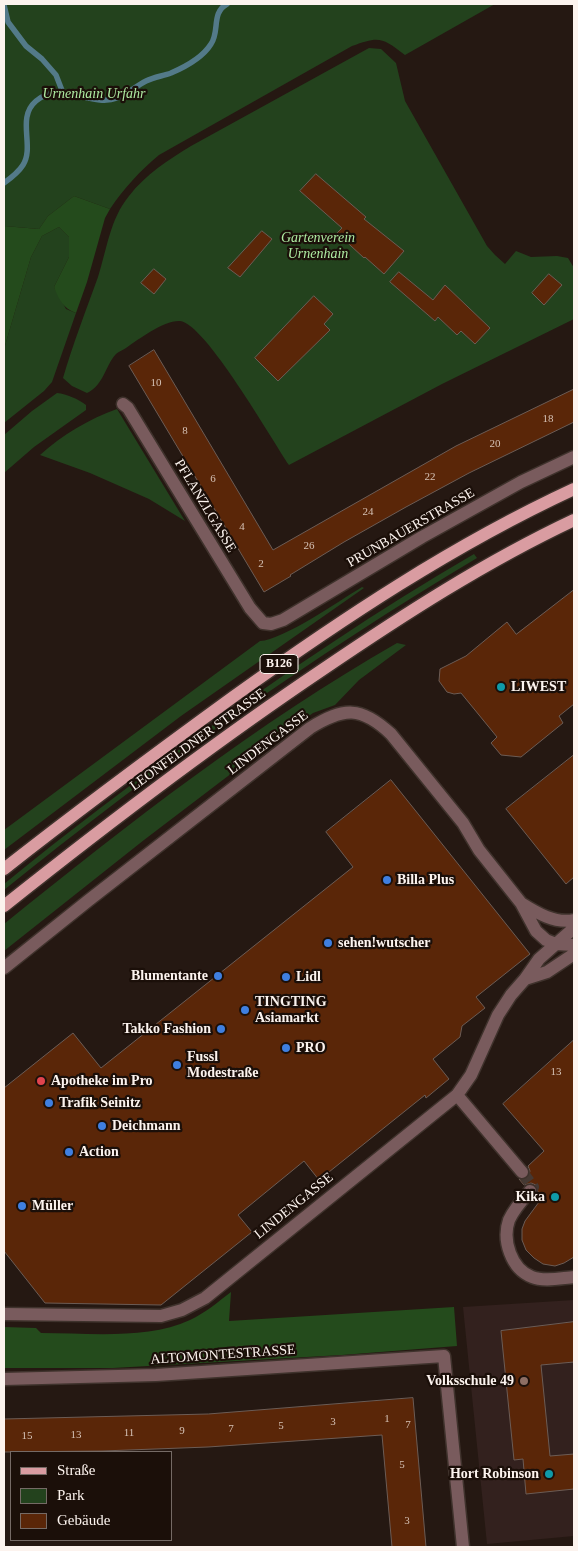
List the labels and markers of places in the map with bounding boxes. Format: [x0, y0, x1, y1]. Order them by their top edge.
place label: LIWEST [511, 679, 566, 695]
marker: LIWEST [495, 681, 507, 693]
place label: Billa Plus [397, 872, 454, 888]
marker: Billa Plus [381, 874, 393, 886]
place label: sehen!wutscher [338, 935, 431, 951]
marker: sehen!wutscher [322, 937, 334, 949]
place label: Blumentante [131, 968, 208, 984]
place label: Lidl [296, 969, 321, 985]
marker: Blumentante [212, 970, 224, 982]
marker: Lidl [280, 971, 292, 983]
place label: TINGTING Asiamarkt [255, 994, 327, 1026]
marker: TINGTING Asiamarkt [239, 1004, 251, 1016]
place label: Takko Fashion [122, 1021, 211, 1037]
marker: Takko Fashion [215, 1023, 227, 1035]
place label: PRO [296, 1040, 326, 1056]
marker: PRO [280, 1042, 292, 1054]
place label: Fussl Modestraße [187, 1049, 259, 1082]
marker: Fussl Modestraße [171, 1059, 183, 1071]
place label: Apotheke im Pro [51, 1073, 153, 1089]
marker: Apotheke im Pro [35, 1075, 47, 1087]
place label: Trafik Seinitz [59, 1095, 141, 1111]
marker: Trafik Seinitz [43, 1097, 55, 1109]
place label: Deichmann [112, 1118, 180, 1134]
marker: Deichmann [96, 1120, 108, 1132]
place label: Action [79, 1144, 119, 1160]
marker: Action [63, 1146, 75, 1158]
place label: Kika [515, 1189, 545, 1205]
marker: Kika [549, 1191, 561, 1203]
place label: Müller [32, 1198, 73, 1214]
marker: Müller [16, 1200, 28, 1212]
place label: Volksschule 49 [426, 1373, 514, 1389]
marker: Volksschule 49 [518, 1375, 530, 1387]
place label: Hort Robinson [450, 1466, 539, 1482]
marker: Hort Robinson [543, 1468, 555, 1480]

